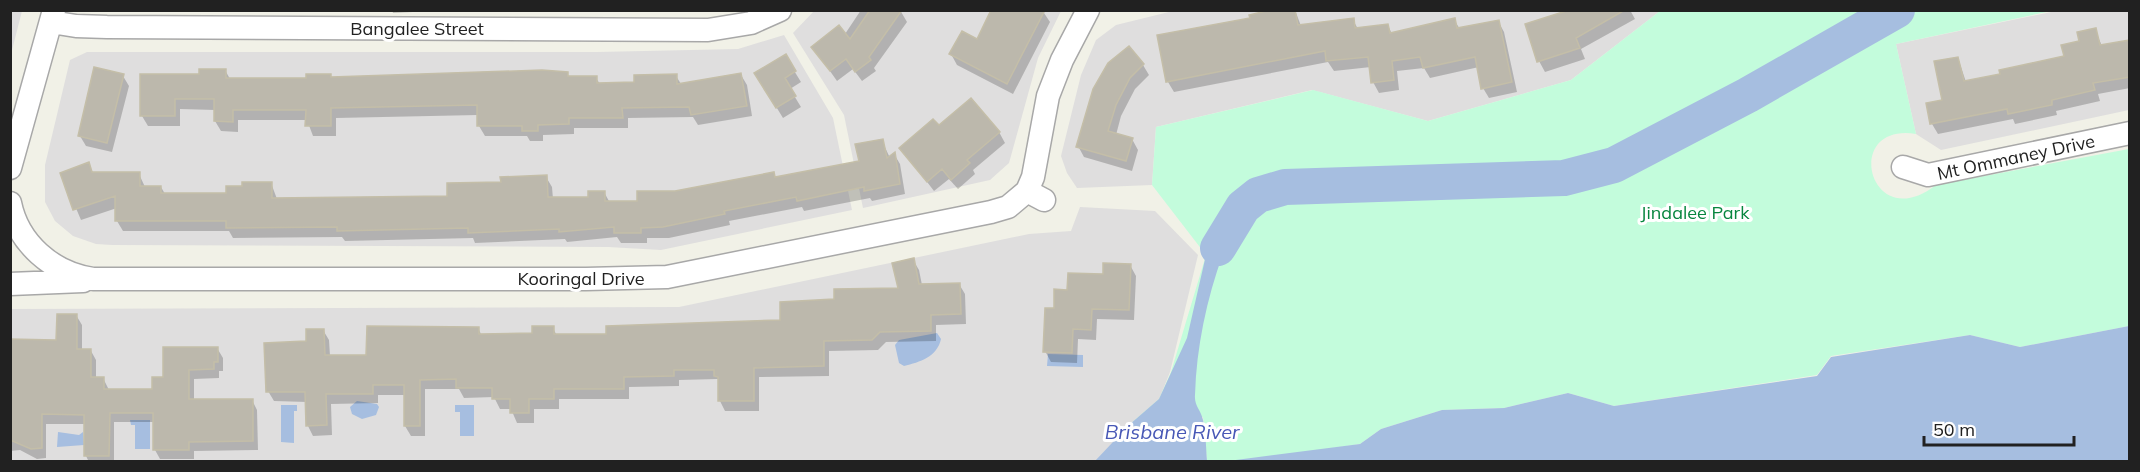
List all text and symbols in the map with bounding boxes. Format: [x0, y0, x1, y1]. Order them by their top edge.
street label: Bangalee Street [350, 17, 484, 40]
street label: Mt Ommaney Drive [1935, 129, 2097, 185]
park label: Jindalee Park [1641, 201, 1750, 224]
street label: Kooringal Drive [517, 267, 645, 290]
scale bar [1924, 409, 2074, 447]
text: 50 m [1933, 418, 1975, 441]
water label: Brisbane River [1105, 419, 1240, 444]

